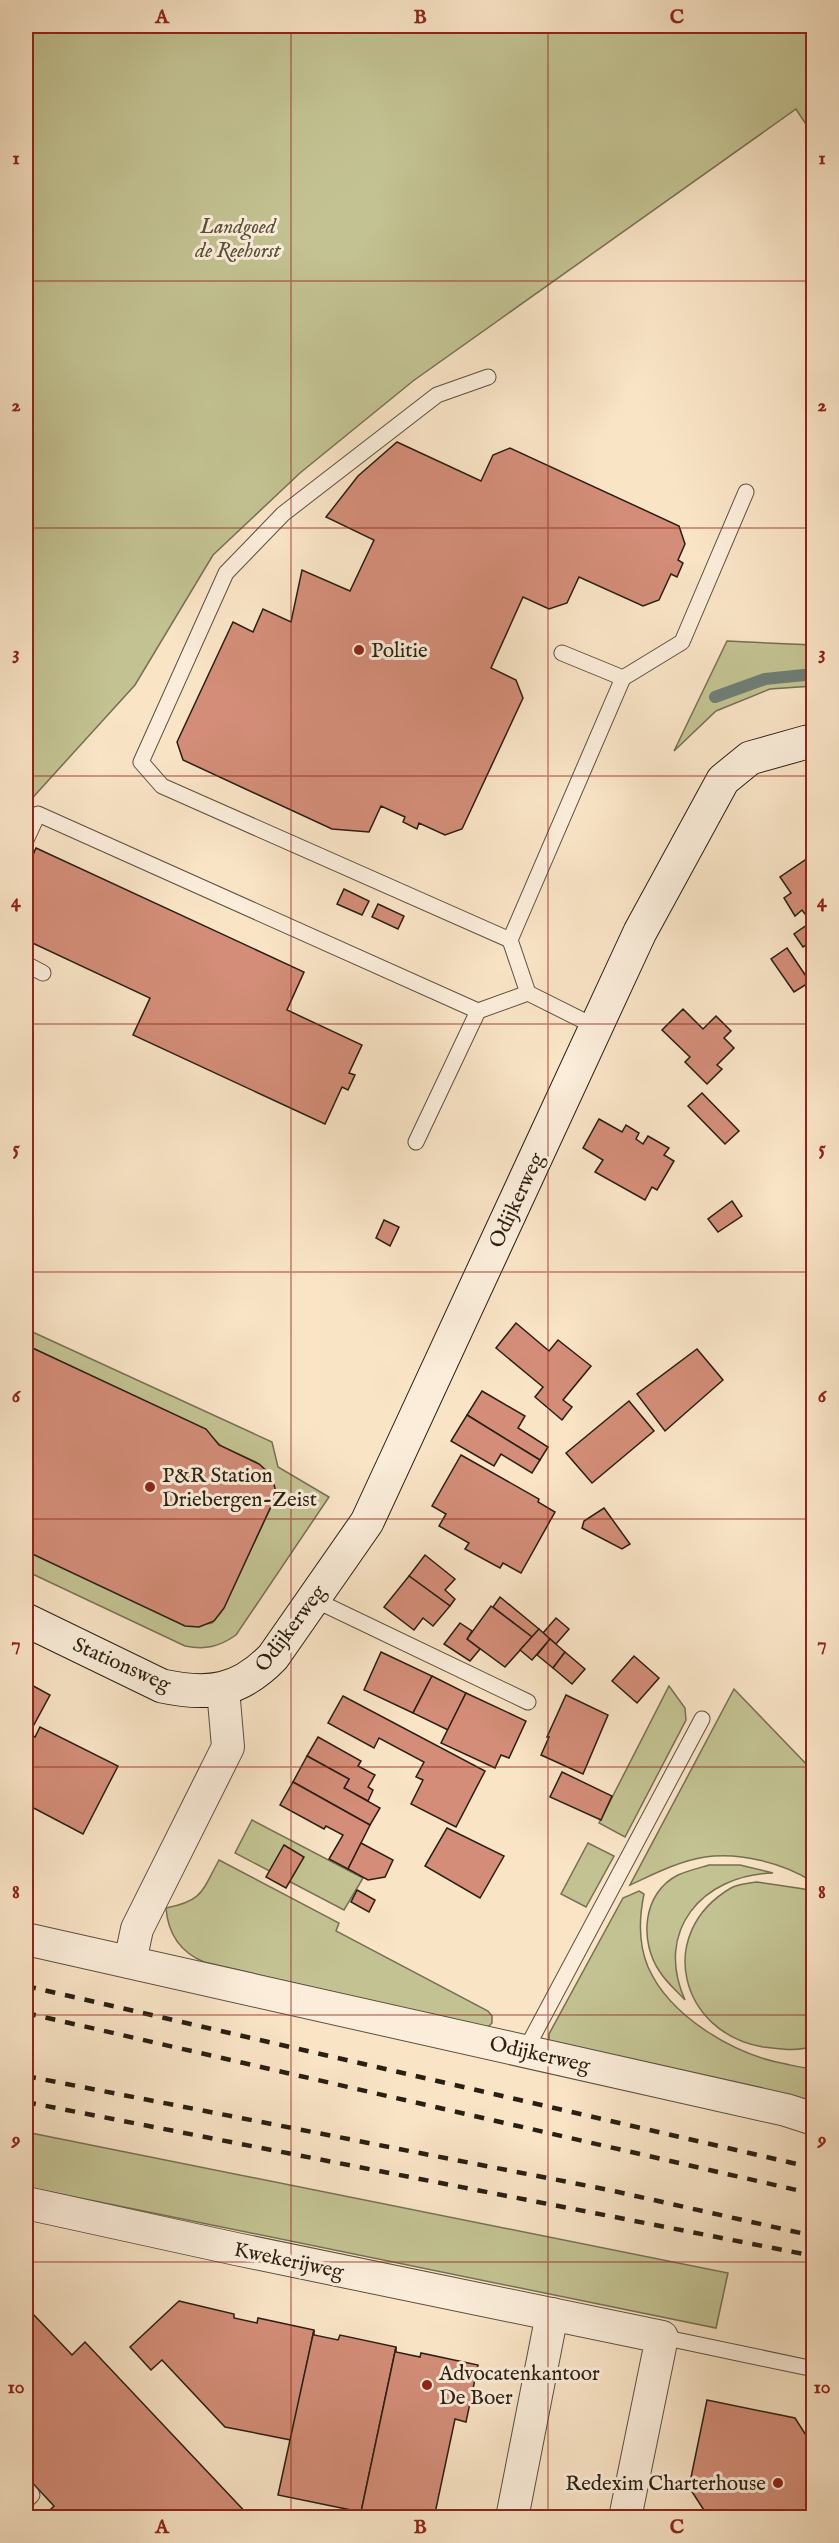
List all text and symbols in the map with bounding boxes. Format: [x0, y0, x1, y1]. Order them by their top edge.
text: A [154, 5, 170, 30]
text: B [413, 5, 427, 30]
text: C [670, 5, 684, 30]
text: 1 [12, 146, 20, 171]
text: 1 [818, 146, 826, 171]
park label: Landgoed de Reehorst [194, 214, 282, 265]
text: 2 [11, 393, 21, 418]
text: 2 [817, 393, 827, 418]
place label: Politie [371, 638, 428, 665]
text: 3 [12, 641, 20, 666]
text: 3 [818, 641, 826, 666]
marker: Politie [352, 643, 366, 657]
text: 4 [11, 889, 22, 914]
text: 4 [817, 889, 828, 914]
text: 5 [12, 1136, 20, 1161]
text: 5 [818, 1136, 826, 1161]
street label: Odijkerweg [484, 1148, 551, 1253]
text: 6 [12, 1384, 22, 1409]
text: 6 [818, 1384, 828, 1409]
place label: P&R Station Driebergen-Zeist [162, 1463, 317, 1514]
marker: P&R Station Driebergen-Zeist [143, 1480, 157, 1494]
street label: Odijkerweg [250, 1579, 333, 1678]
text: 7 [11, 1632, 21, 1657]
street label: Stationsweg [68, 1632, 175, 1699]
text: 7 [817, 1632, 827, 1657]
text: 8 [12, 1880, 20, 1905]
text: 8 [818, 1880, 826, 1905]
street label: Odijkerweg [487, 2031, 593, 2080]
text: 9 [11, 2127, 21, 2152]
text: 9 [817, 2127, 827, 2152]
street label: Kwekerijweg [231, 2237, 347, 2286]
place label: Advocatenkantoor De Boer [438, 2361, 600, 2412]
text: 10 [7, 2375, 25, 2400]
text: 10 [813, 2375, 831, 2400]
marker: Advocatenkantoor De Boer [420, 2378, 434, 2392]
place label: Redexim Charterhouse [565, 2471, 766, 2498]
marker: Redexim Charterhouse [771, 2476, 785, 2490]
text: A [154, 2515, 170, 2540]
text: B [413, 2515, 427, 2540]
text: C [670, 2515, 684, 2540]

